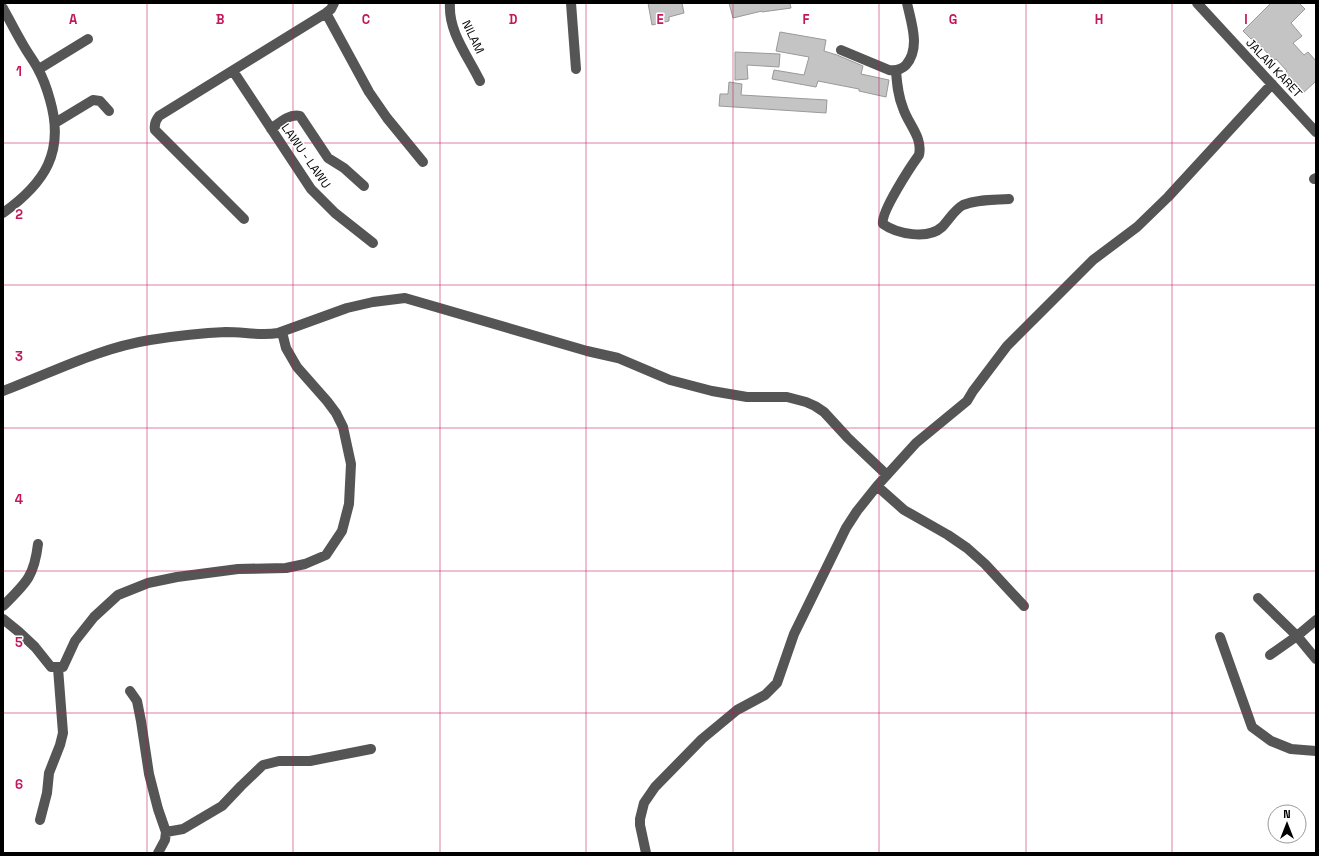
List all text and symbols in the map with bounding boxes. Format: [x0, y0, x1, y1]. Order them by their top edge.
text: A [69, 11, 78, 28]
text: B [216, 11, 225, 28]
text: C [362, 11, 370, 28]
text: D [509, 11, 518, 28]
text: E [656, 11, 664, 28]
text: F [803, 11, 810, 28]
text: G [949, 11, 957, 28]
text: H [1095, 11, 1103, 28]
text: I [1244, 11, 1248, 28]
street label: NILAM [458, 18, 488, 56]
street label: JALAN KARET [1242, 35, 1306, 101]
text: 1 [16, 63, 22, 80]
street label: LAWU - LAWU [278, 120, 334, 192]
text: 2 [15, 206, 23, 223]
text: 3 [15, 348, 23, 365]
text: 4 [15, 491, 23, 508]
text: 5 [15, 634, 23, 651]
text: 6 [15, 776, 23, 793]
north arrow [1267, 804, 1307, 844]
text: N [1283, 807, 1291, 821]

